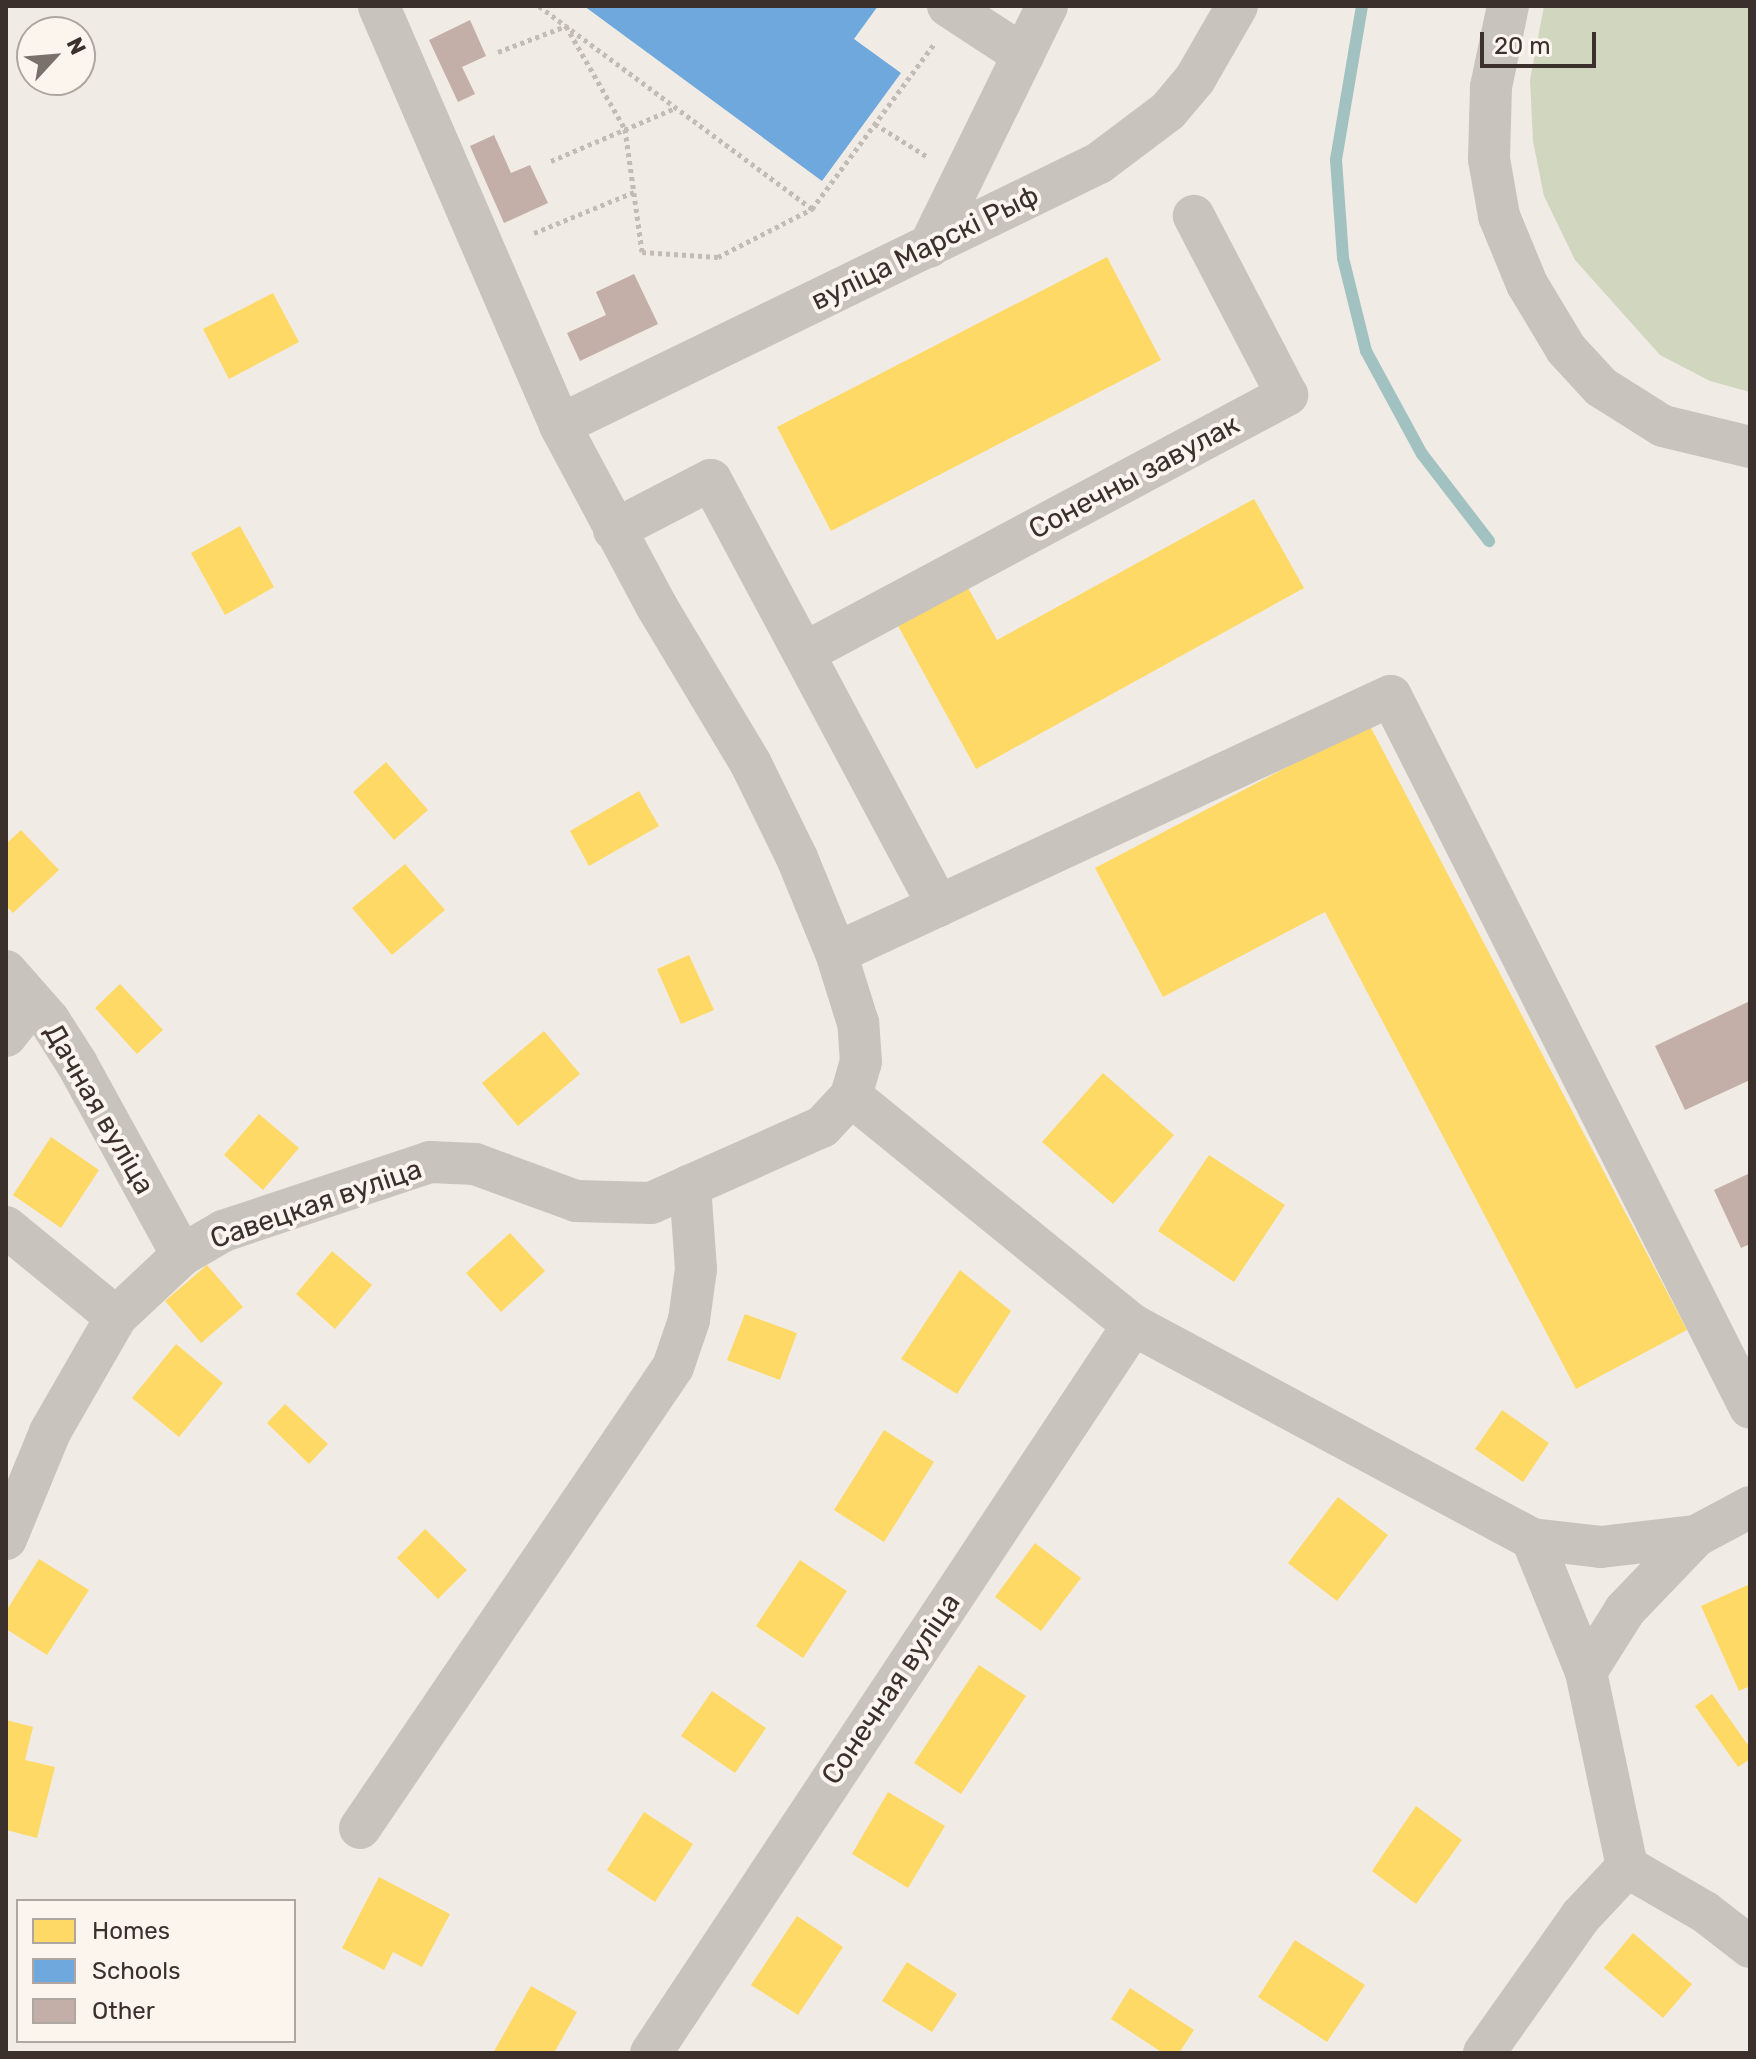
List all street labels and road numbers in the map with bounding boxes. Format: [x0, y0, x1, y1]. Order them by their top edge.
street label: вуліца Марскі Рыф [806, 178, 1044, 318]
street label: Сонечны завулак [1023, 407, 1245, 547]
street label: Дачная вуліца [37, 1018, 161, 1200]
street label: Савецкая вуліца [206, 1152, 426, 1256]
street label: Сонечная вуліца [815, 1587, 967, 1791]

